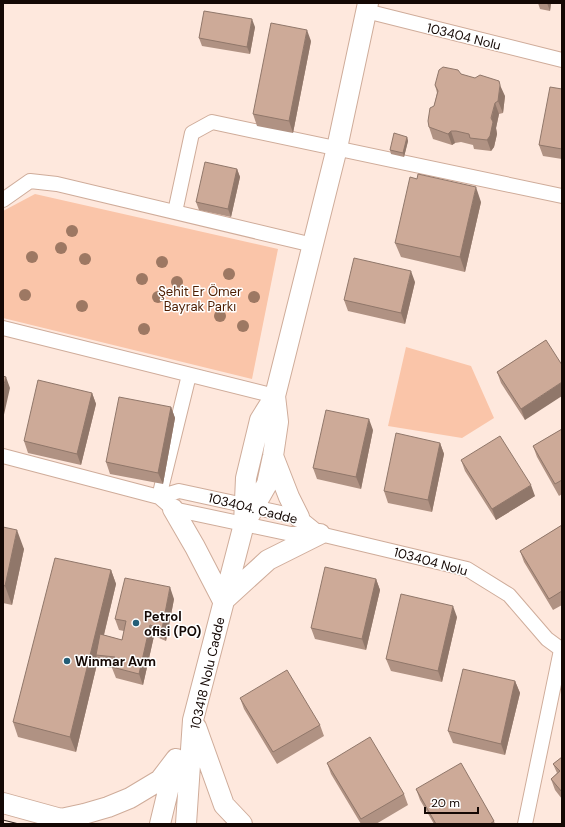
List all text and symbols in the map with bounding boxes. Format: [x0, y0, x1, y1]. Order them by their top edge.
street label: 103404 Nolu [425, 19, 503, 54]
park label: Şehit Er Ömer Bayrak Parkı [158, 283, 242, 315]
street label: 103404. Cadde [206, 489, 299, 528]
street label: 103404 Nolu [392, 543, 470, 580]
place label: Petrol ofisi (PO) [144, 608, 201, 640]
street label: 103418 Nolu Cadde [186, 615, 229, 731]
marker: Petrol ofisi (PO) [131, 618, 141, 628]
place label: Winmar Avm [75, 653, 156, 670]
marker: Winmar Avm [62, 656, 72, 666]
scale bar [425, 789, 478, 815]
text: 20 m [431, 795, 460, 811]

